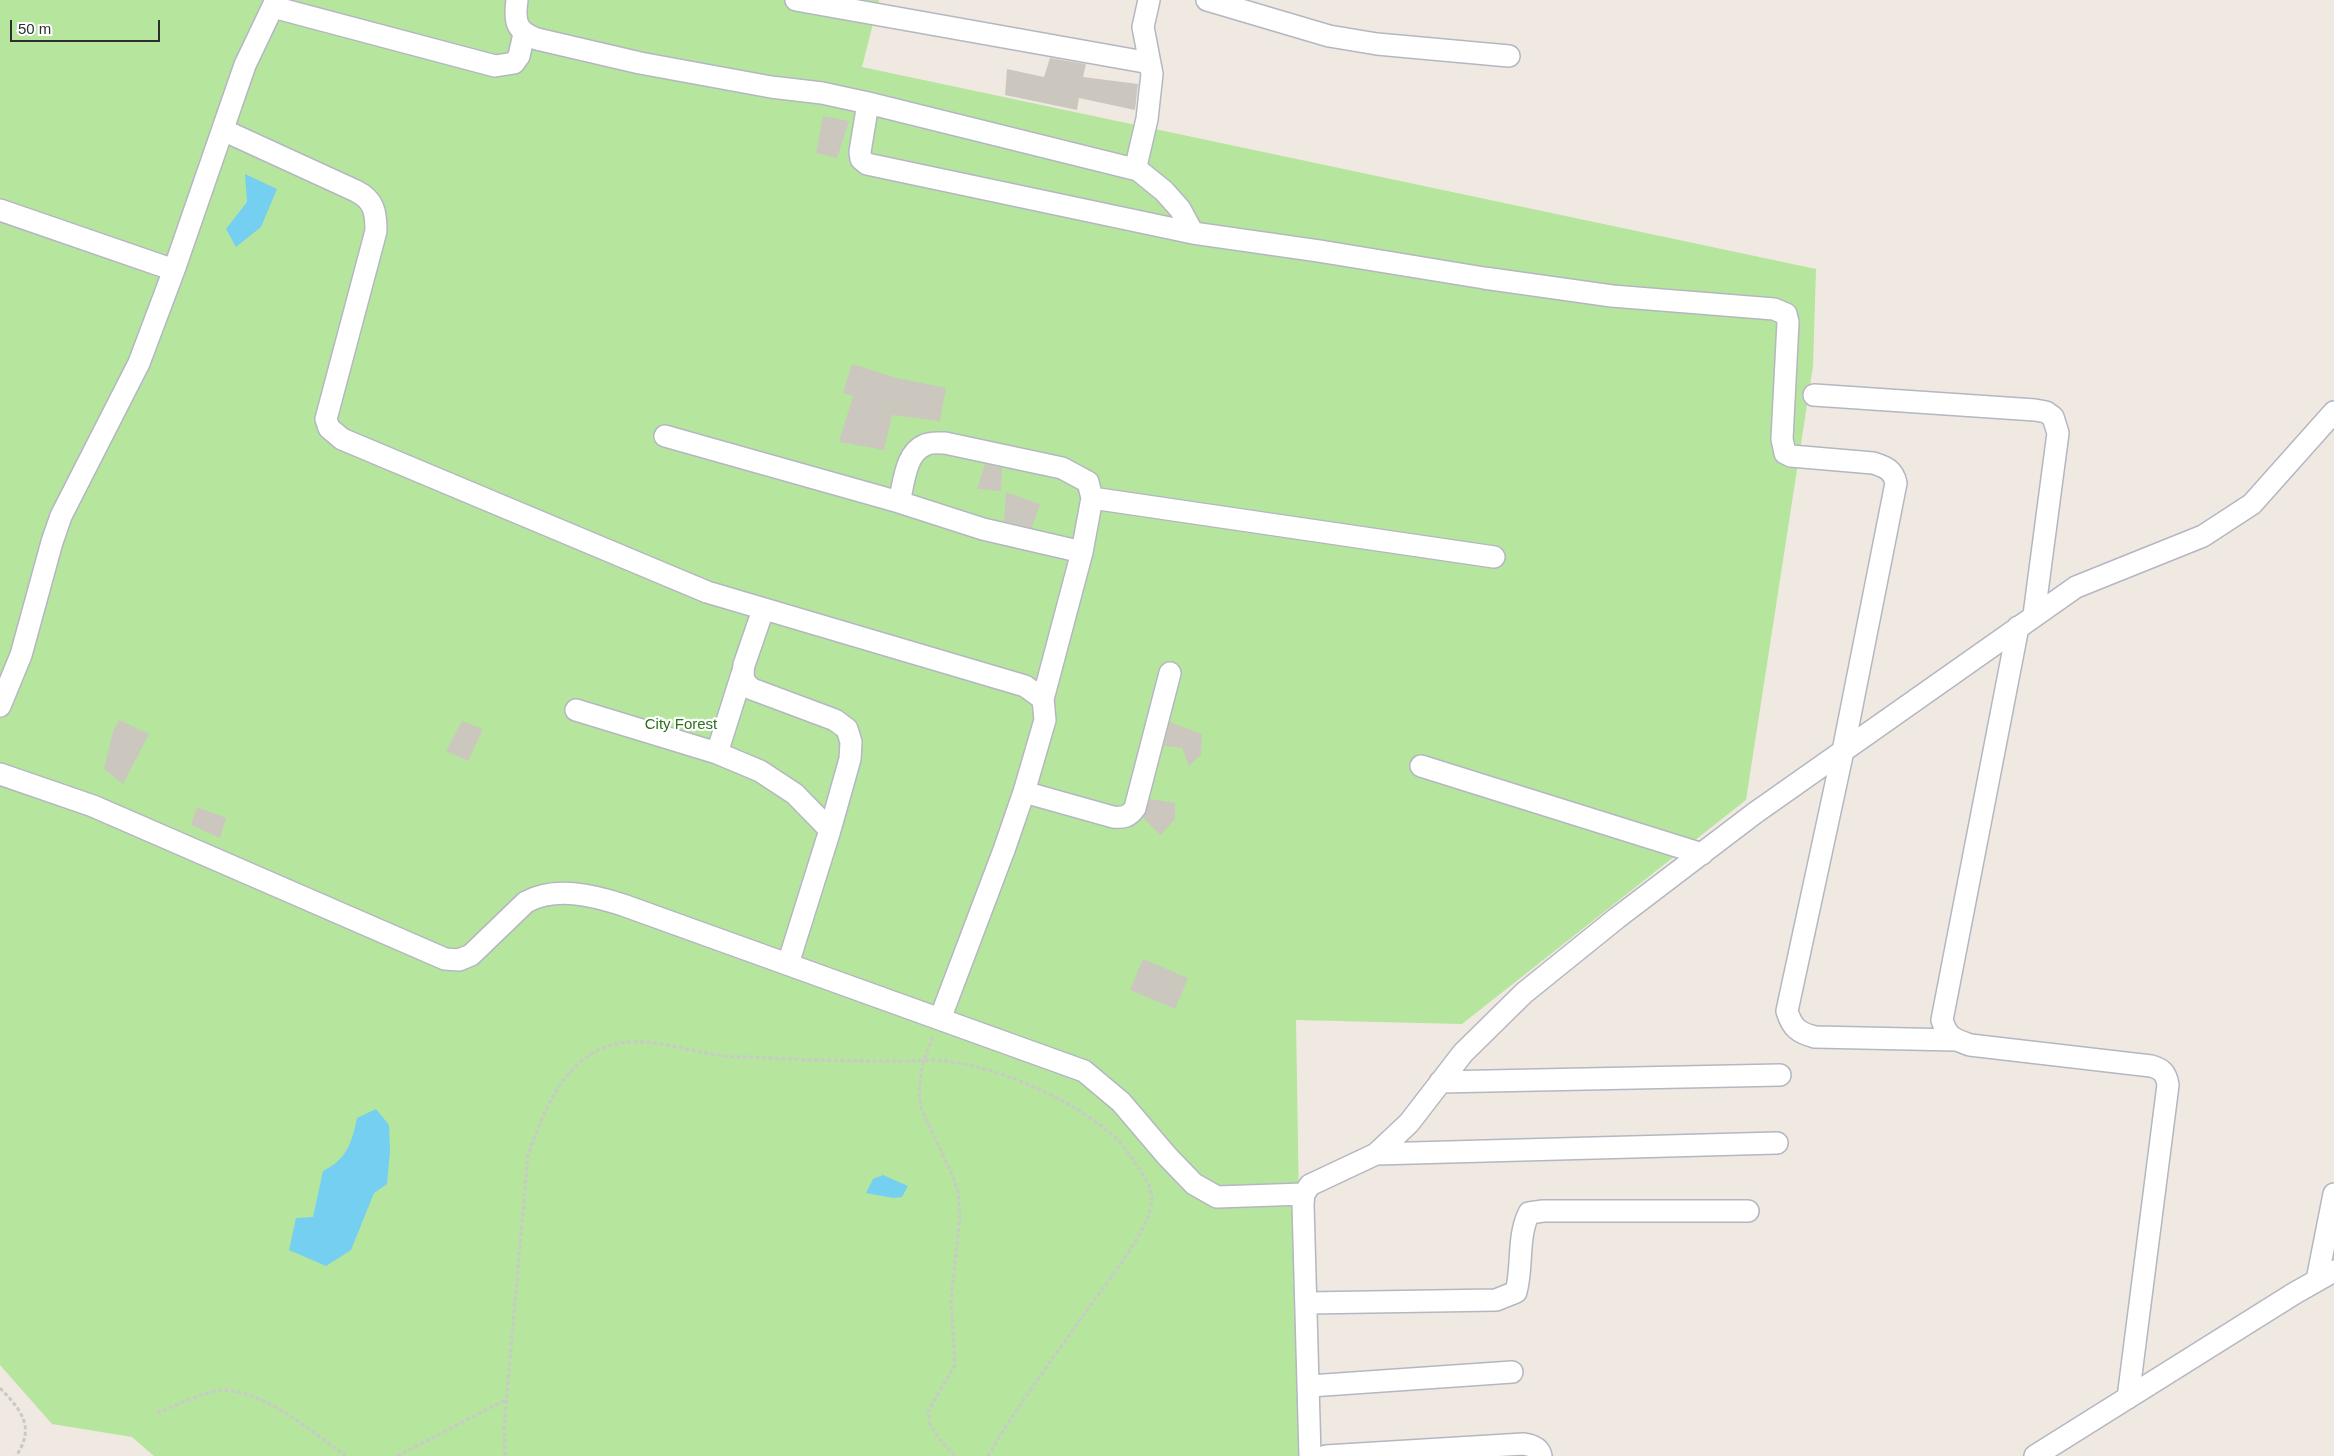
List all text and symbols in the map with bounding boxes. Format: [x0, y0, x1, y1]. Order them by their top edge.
scale bar [12, 10, 162, 42]
text: 50 m [18, 20, 51, 37]
park label: City Forest [645, 716, 717, 734]

